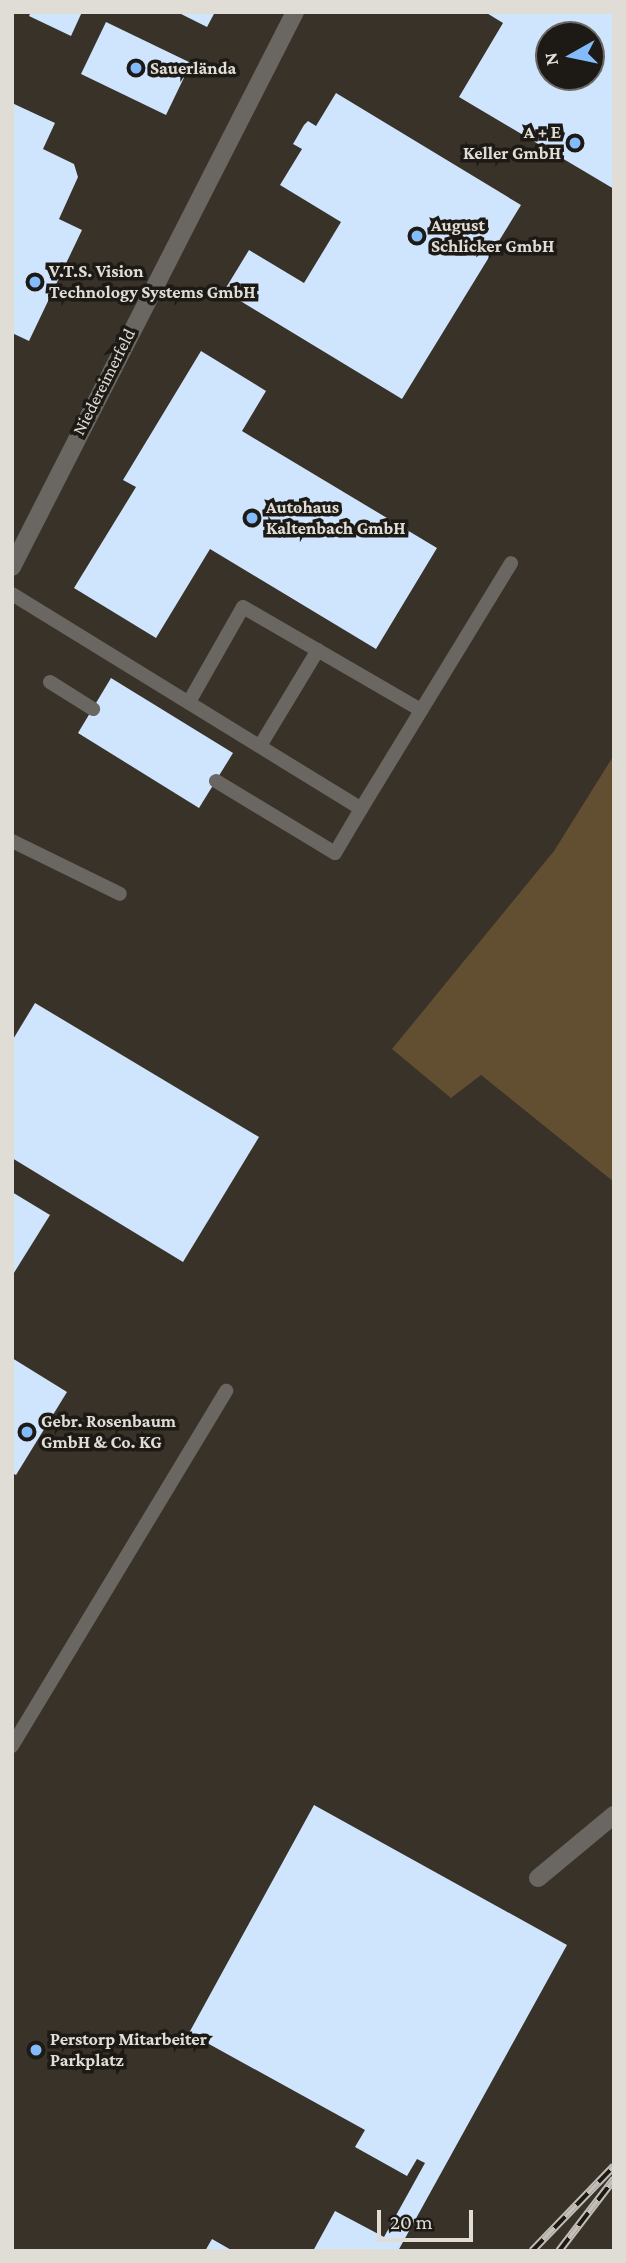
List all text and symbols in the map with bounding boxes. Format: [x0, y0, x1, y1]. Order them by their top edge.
north arrow [535, 21, 605, 91]
text: N [539, 51, 562, 67]
place label: Sauerlända [150, 57, 236, 79]
marker: Sauerlända [128, 60, 144, 76]
place label: A + E Keller GmbH [463, 122, 561, 164]
marker: A + E Keller GmbH [567, 135, 583, 151]
place label: August Schlicker GmbH [431, 215, 554, 258]
marker: August Schlicker GmbH [409, 228, 425, 244]
place label: V.T.S. Vision Technology Systems GmbH [49, 261, 256, 304]
marker: V.T.S. Vision Technology Systems GmbH [27, 274, 43, 290]
street label: Niedereimerfeld [68, 325, 140, 439]
place label: Autohaus Kaltenbach GmbH [266, 497, 406, 540]
marker: Autohaus Kaltenbach GmbH [244, 510, 260, 526]
place label: Gebr. Rosenbaum GmbH & Co. KG [41, 1411, 176, 1454]
marker: Gebr. Rosenbaum GmbH & Co. KG [19, 1424, 35, 1440]
place label: Perstorp Mitarbeiter Parkplatz [50, 2029, 207, 2072]
marker: Perstorp Mitarbeiter Parkplatz [28, 2042, 44, 2058]
scale bar [381, 2196, 477, 2240]
text: 20 m [390, 2210, 433, 2234]

